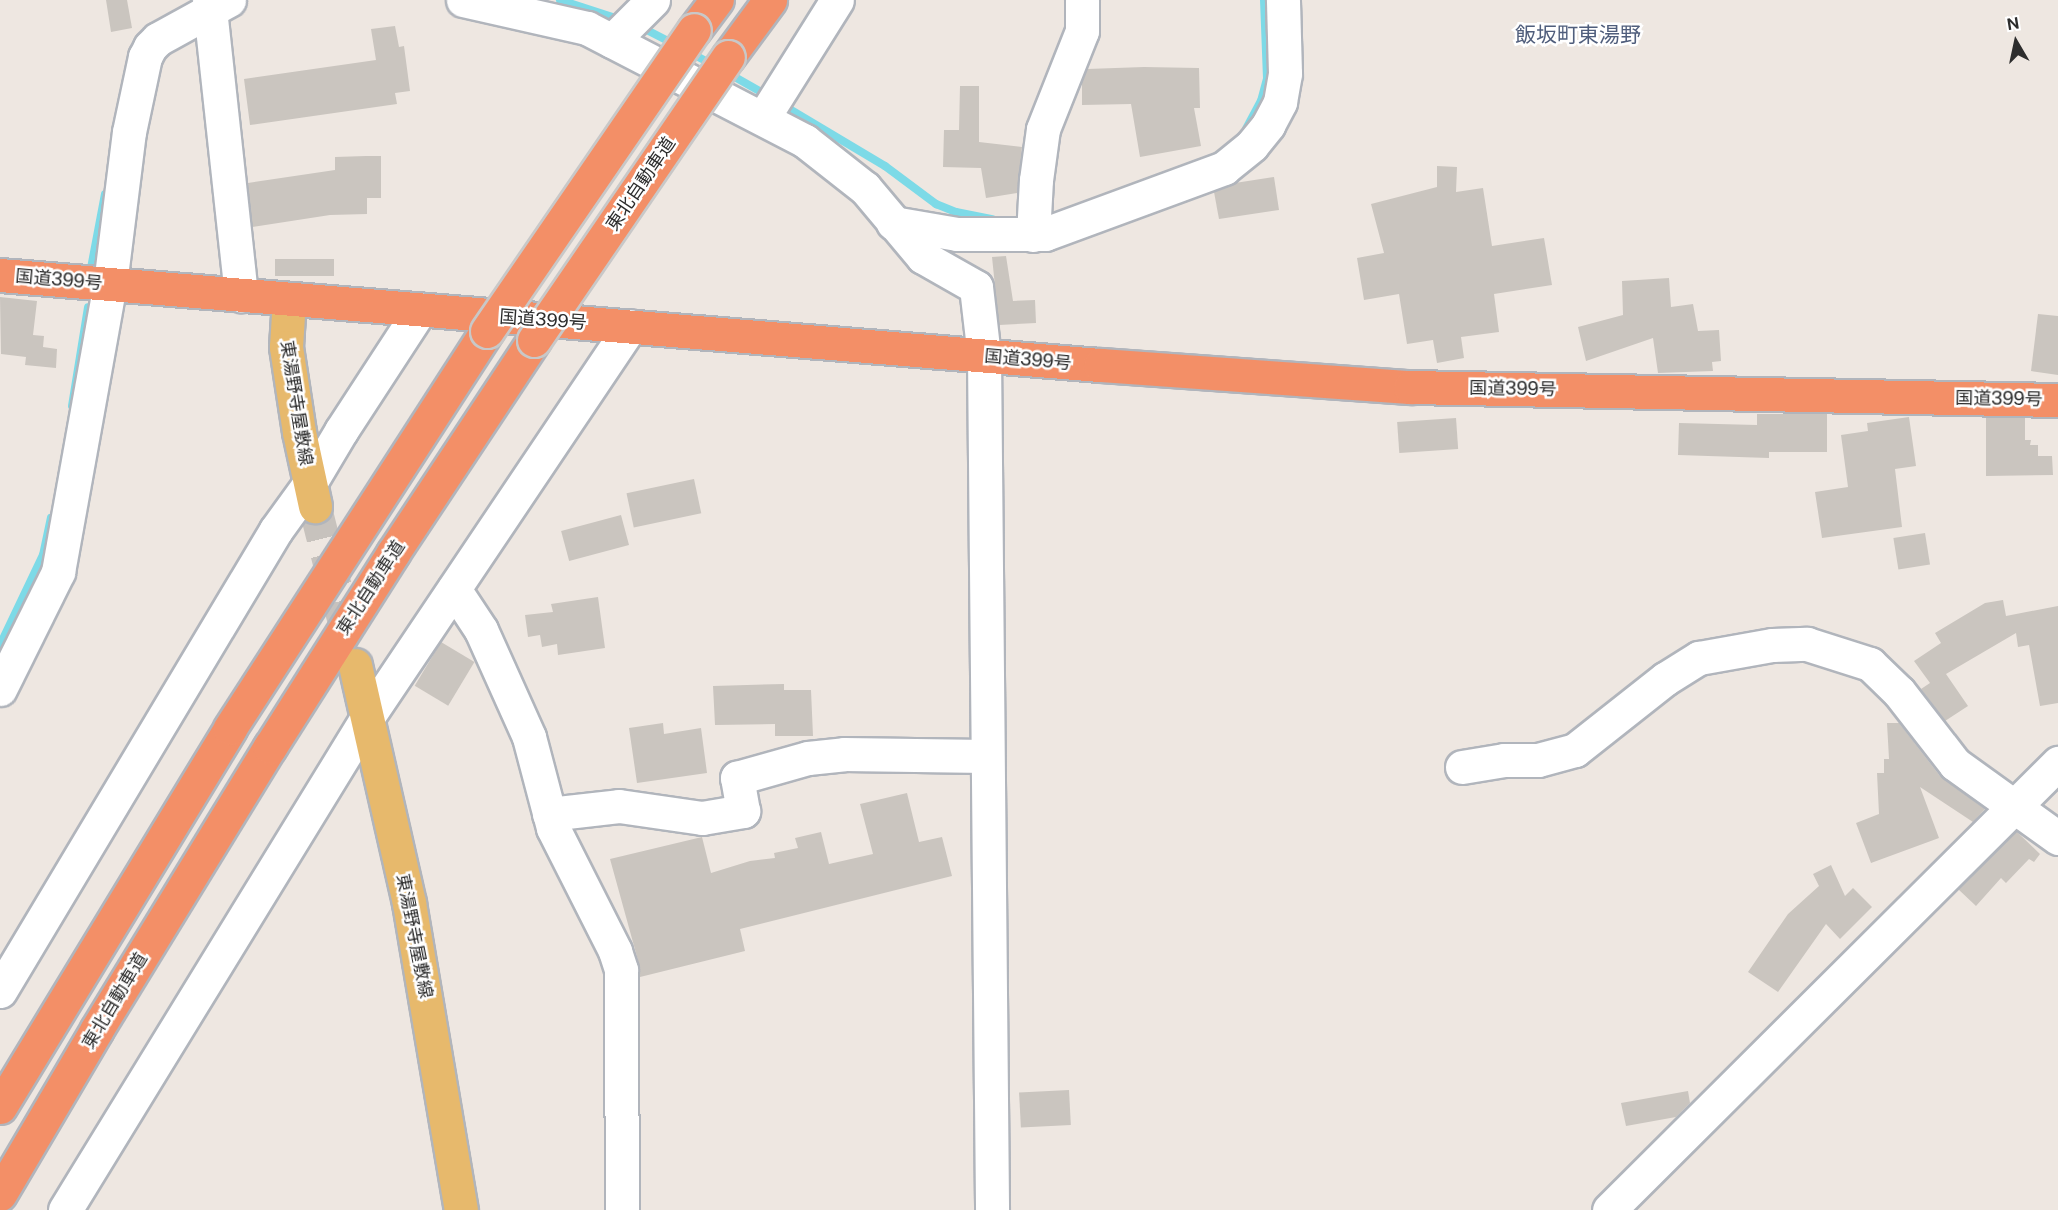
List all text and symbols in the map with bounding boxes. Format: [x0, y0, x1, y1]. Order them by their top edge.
north arrow [1986, 12, 2046, 72]
text: N [2005, 13, 2021, 34]
district label: 飯坂町東湯野 [1515, 22, 1641, 48]
street label: 東北自動車道 [602, 133, 680, 235]
street label: 国道399号 [14, 265, 104, 295]
street label: 国道399号 [499, 306, 587, 334]
street label: 東湯野寺屋敷線 [275, 339, 317, 467]
street label: 国道399号 [983, 345, 1073, 375]
street label: 国道399号 [1469, 377, 1557, 401]
street label: 国道399号 [1955, 387, 2043, 411]
street label: 東北自動車道 [333, 537, 409, 639]
street label: 東湯野寺屋敷線 [391, 872, 437, 1000]
street label: 東北自動車道 [78, 949, 152, 1053]

